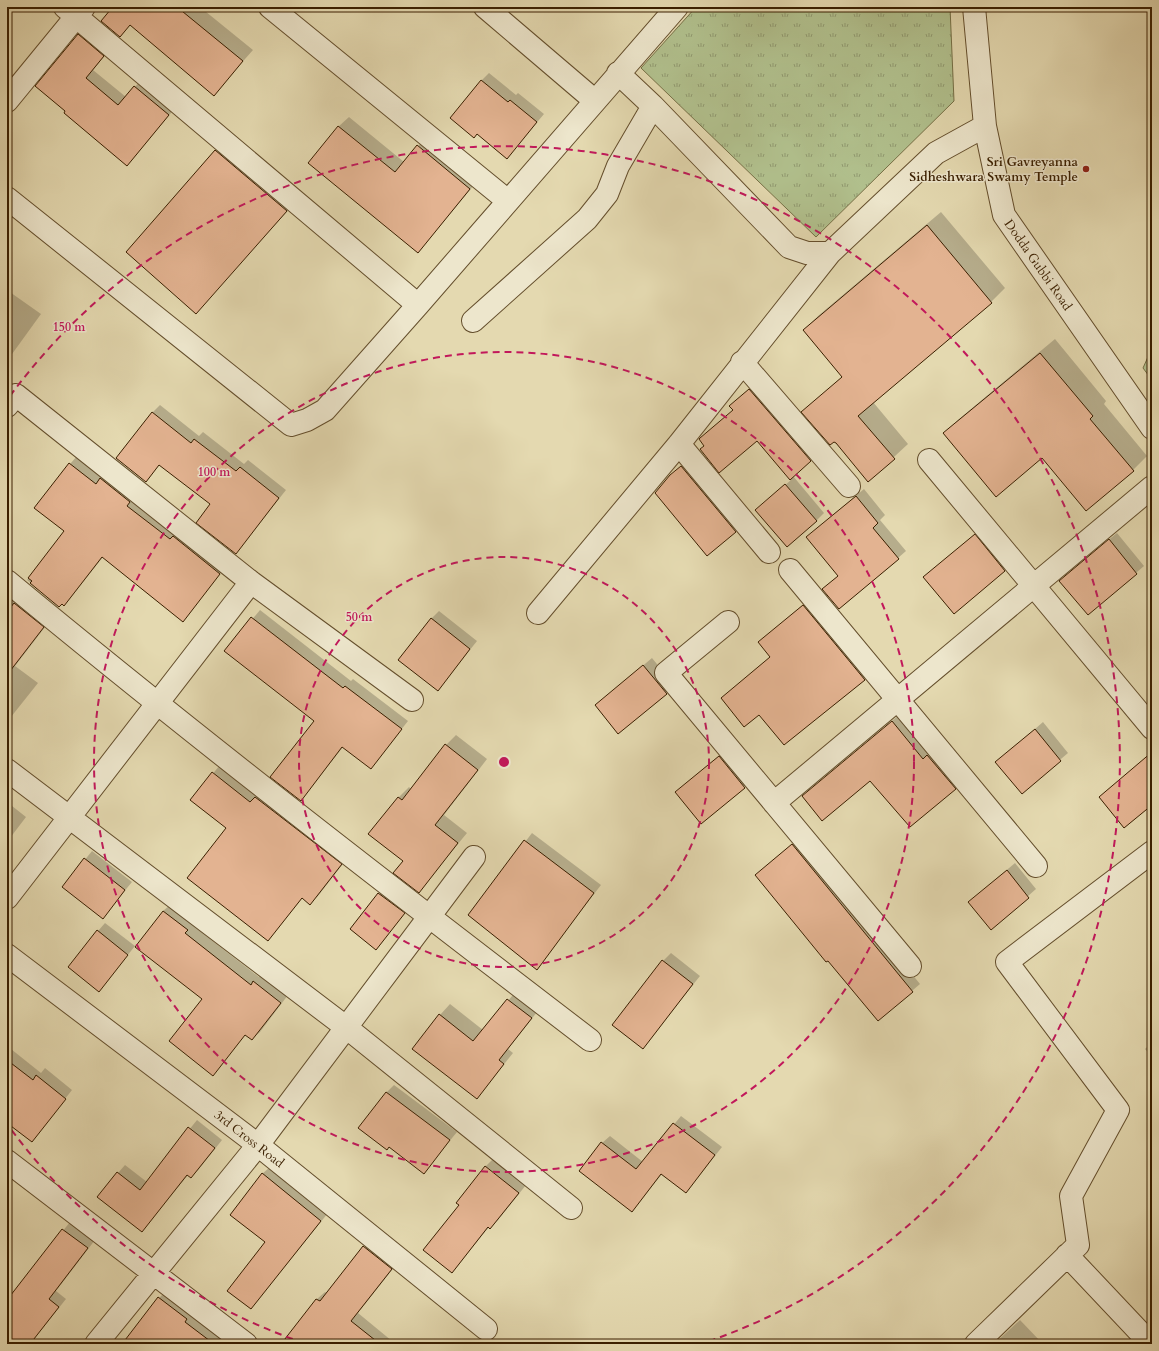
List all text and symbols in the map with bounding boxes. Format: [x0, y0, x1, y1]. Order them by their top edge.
place label: Sri Gavreyanna Sidheshwara Swamy Temple [909, 153, 1079, 186]
marker: Sri Gavreyanna Sidheshwara Swamy Temple [1081, 164, 1091, 174]
street label: Dodda Gubbi Road [1000, 216, 1076, 314]
text: 150 m [53, 319, 86, 335]
text: 100 m [198, 464, 231, 480]
text: 50 m [346, 609, 373, 625]
centre of rings [497, 755, 511, 769]
street label: 3rd Cross Road [210, 1106, 288, 1172]

